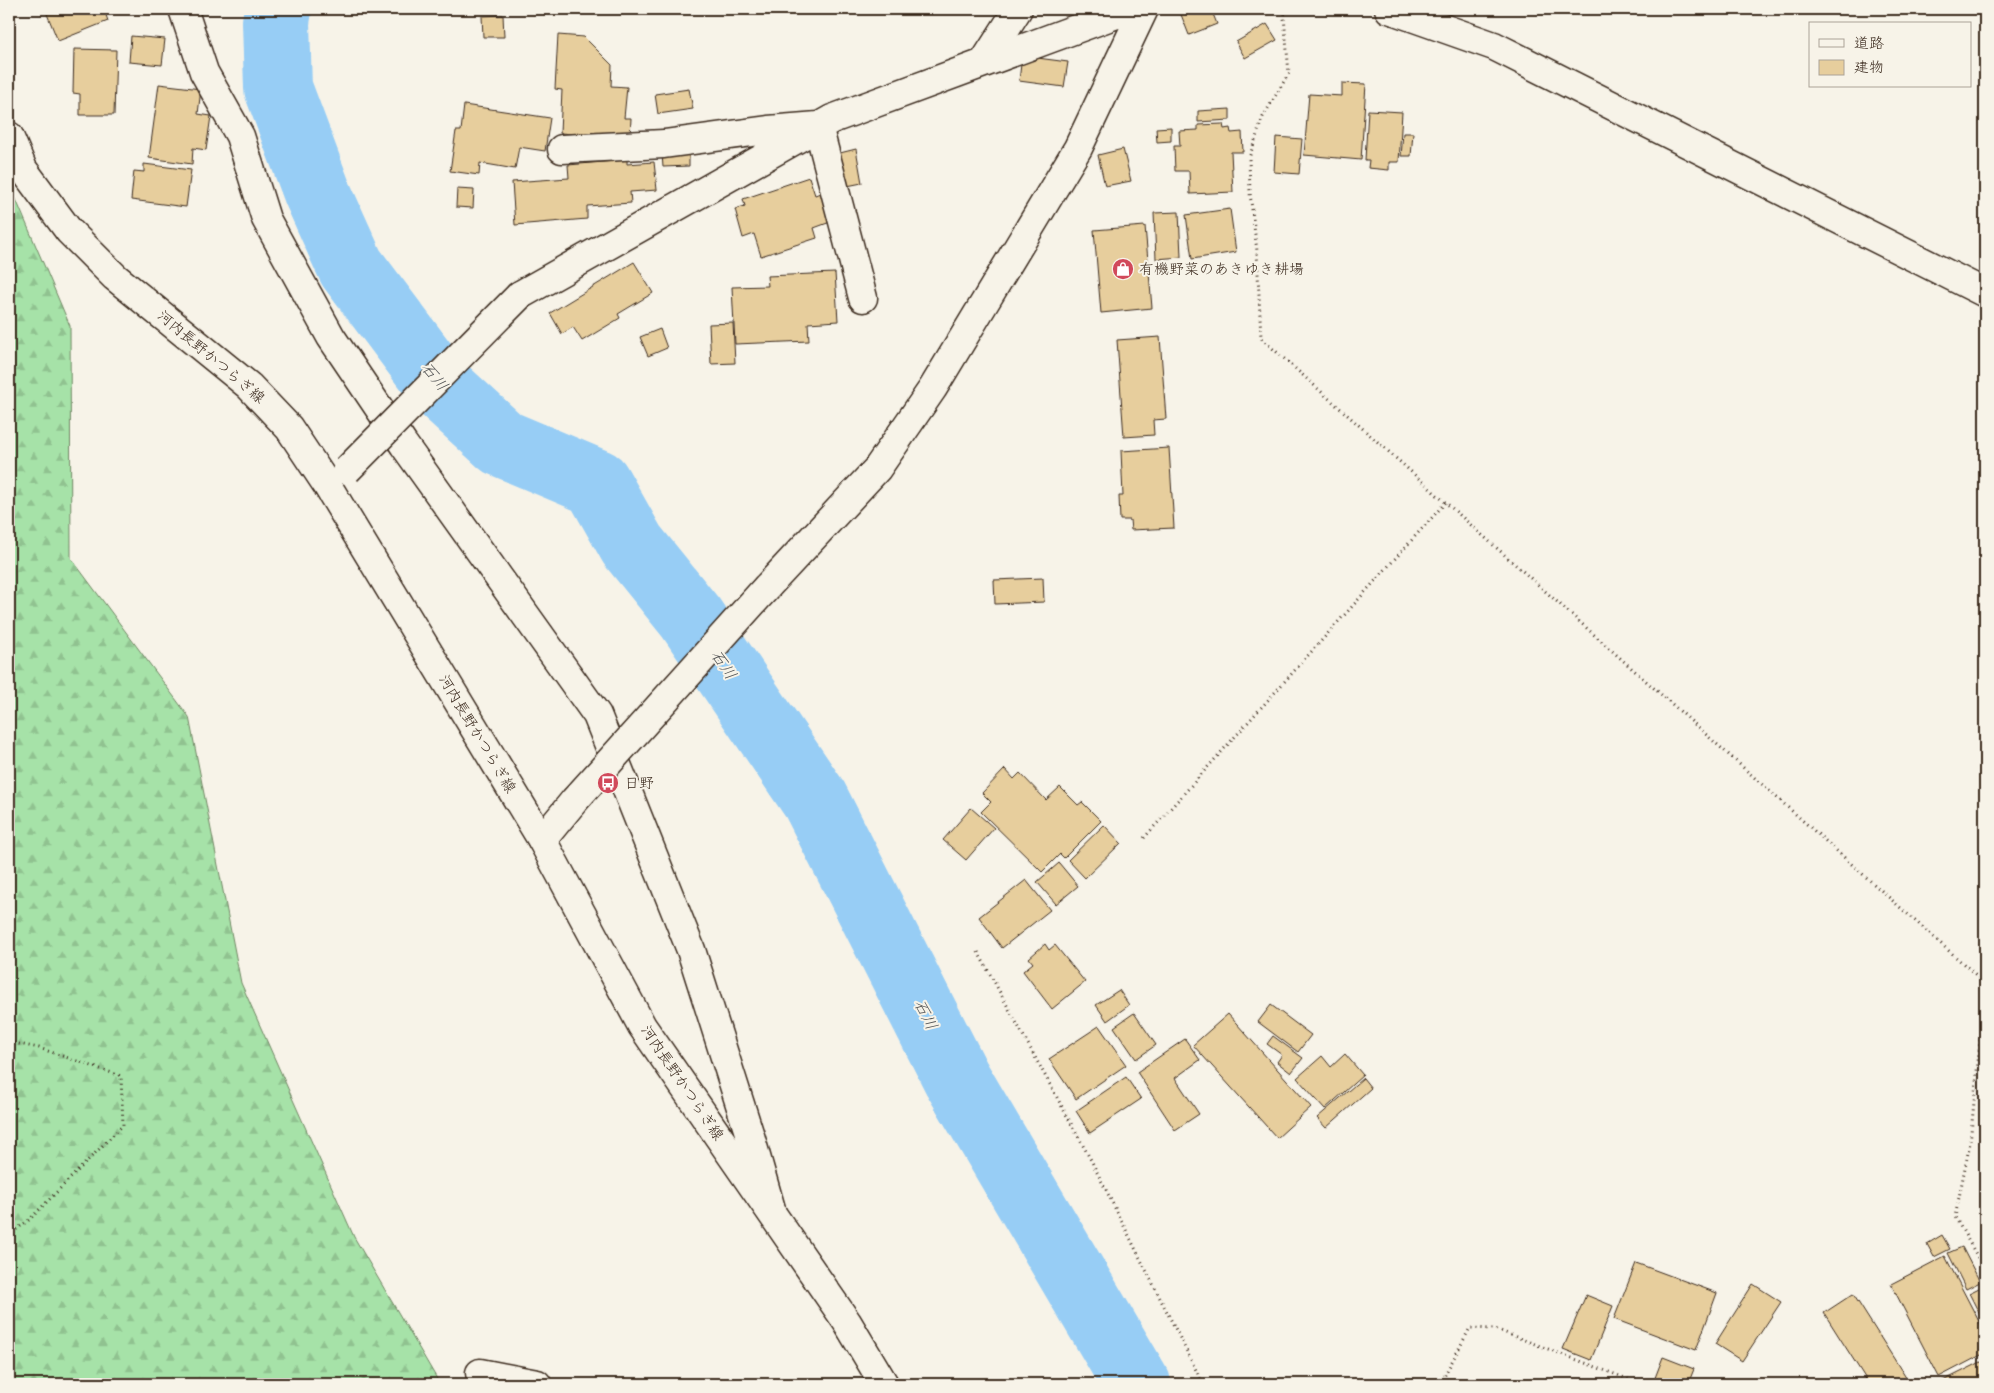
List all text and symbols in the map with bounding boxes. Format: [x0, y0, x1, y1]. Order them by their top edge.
legend [1809, 22, 1972, 88]
text: 道路 [1854, 34, 1884, 53]
text: 建物 [1854, 58, 1884, 77]
shop icon: 有機野菜のあきゆき耕場 [1111, 257, 1135, 281]
place label: 有機野菜のあきゆき耕場 [1139, 260, 1304, 279]
street label: 河内長野かつらぎ線 [153, 306, 269, 408]
water label: 石川 [417, 359, 451, 395]
water label: 石川 [706, 646, 740, 684]
street label: 河内長野かつらぎ線 [434, 671, 520, 797]
bus stop icon: 日野 [596, 771, 620, 795]
place label: 日野 [624, 774, 654, 793]
water label: 石川 [909, 996, 941, 1034]
street label: 河内長野かつらぎ線 [636, 1022, 728, 1144]

